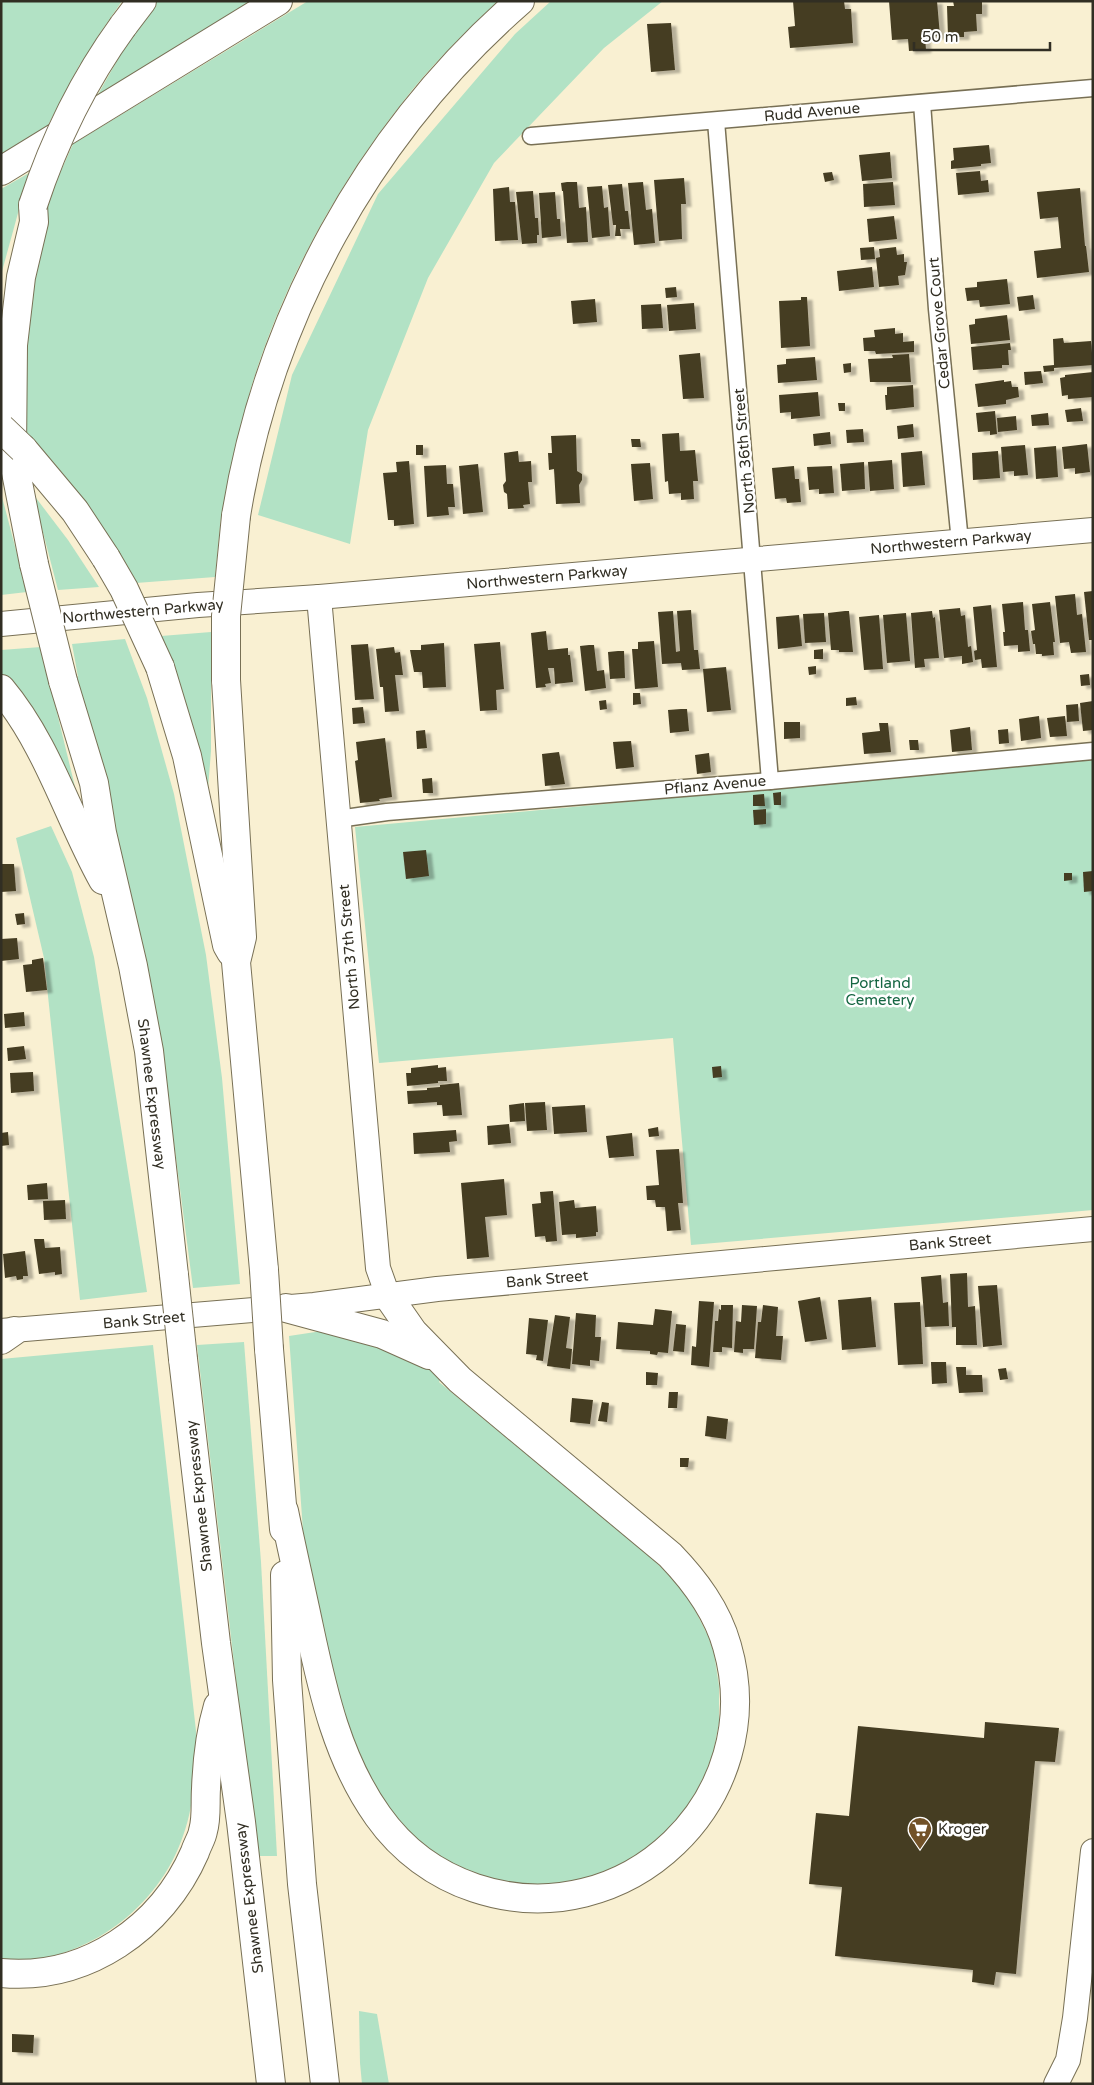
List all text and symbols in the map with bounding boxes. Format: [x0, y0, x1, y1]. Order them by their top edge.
scale bar [914, 20, 1050, 52]
text: 50 m [922, 28, 959, 46]
street label: Rudd Avenue [763, 99, 861, 125]
street label: Cedar Grove Court [924, 256, 954, 390]
street label: North 36th Street [730, 387, 758, 515]
street label: Northwestern Parkway [870, 526, 1032, 558]
street label: Northwestern Parkway [466, 561, 628, 593]
street label: Northwestern Parkway [62, 595, 224, 627]
street label: Pflanz Avenue [663, 772, 767, 798]
street label: North 37th Street [335, 883, 363, 1011]
park label: Portland Cemetery [846, 974, 914, 1009]
street label: Shawnee Expressway [134, 1017, 170, 1171]
street label: Bank Street [908, 1229, 992, 1255]
street label: Bank Street [505, 1266, 589, 1292]
street label: Bank Street [102, 1307, 186, 1333]
street label: Shawnee Expressway [182, 1419, 216, 1573]
supermarket icon: Kroger [907, 1816, 933, 1850]
place label: Kroger [938, 1820, 987, 1838]
street label: Shawnee Expressway [231, 1821, 267, 1975]

